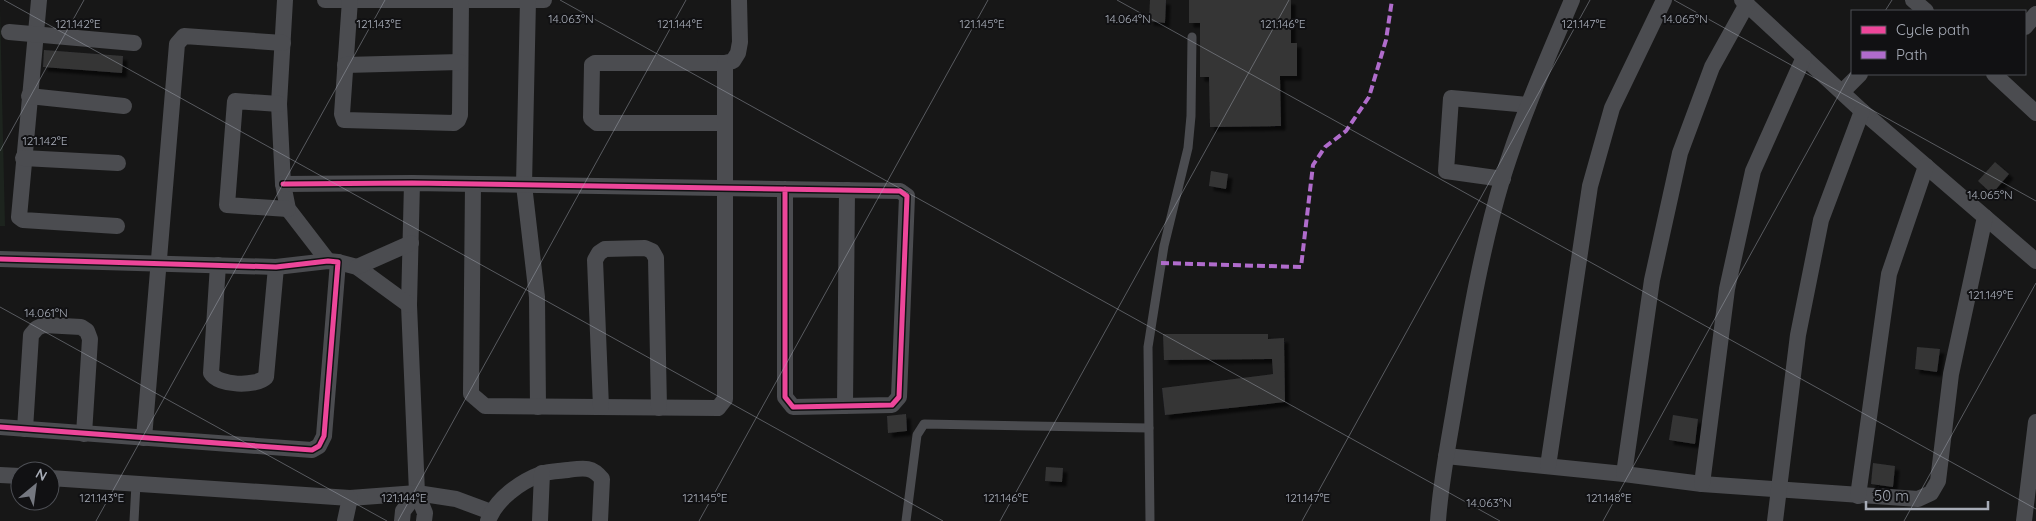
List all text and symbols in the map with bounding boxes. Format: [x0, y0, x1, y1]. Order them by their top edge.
legend [1851, 10, 2026, 75]
text: 14.063°N [548, 11, 594, 26]
text: 14.064°N [1105, 11, 1151, 26]
text: 14.065°N [1662, 11, 1708, 26]
text: 121.142°E [55, 16, 101, 31]
text: 121.143°E [357, 16, 402, 31]
text: 121.144°E [658, 16, 703, 31]
text: 121.145°E [959, 16, 1005, 31]
text: 121.146°E [1260, 16, 1306, 31]
text: 121.147°E [1562, 16, 1606, 31]
text: Cycle path [1896, 20, 1970, 39]
text: Path [1896, 45, 1928, 64]
text: 121.142°E [22, 133, 68, 148]
text: 14.065°N [1967, 187, 2013, 202]
text: 121.149°E [1968, 287, 2014, 302]
text: 14.061°N [24, 305, 68, 320]
north arrow [10, 461, 60, 511]
text: N [32, 464, 50, 485]
scale bar [1866, 478, 1988, 510]
text: 50 m [1874, 486, 1909, 505]
text: 121.143°E [80, 490, 125, 505]
text: 121.144°E [382, 490, 427, 505]
text: 121.145°E [682, 490, 728, 505]
text: 121.146°E [983, 490, 1029, 505]
text: 121.147°E [1286, 490, 1330, 505]
text: 121.148°E [1586, 490, 1632, 505]
text: 14.063°N [1466, 495, 1512, 510]

